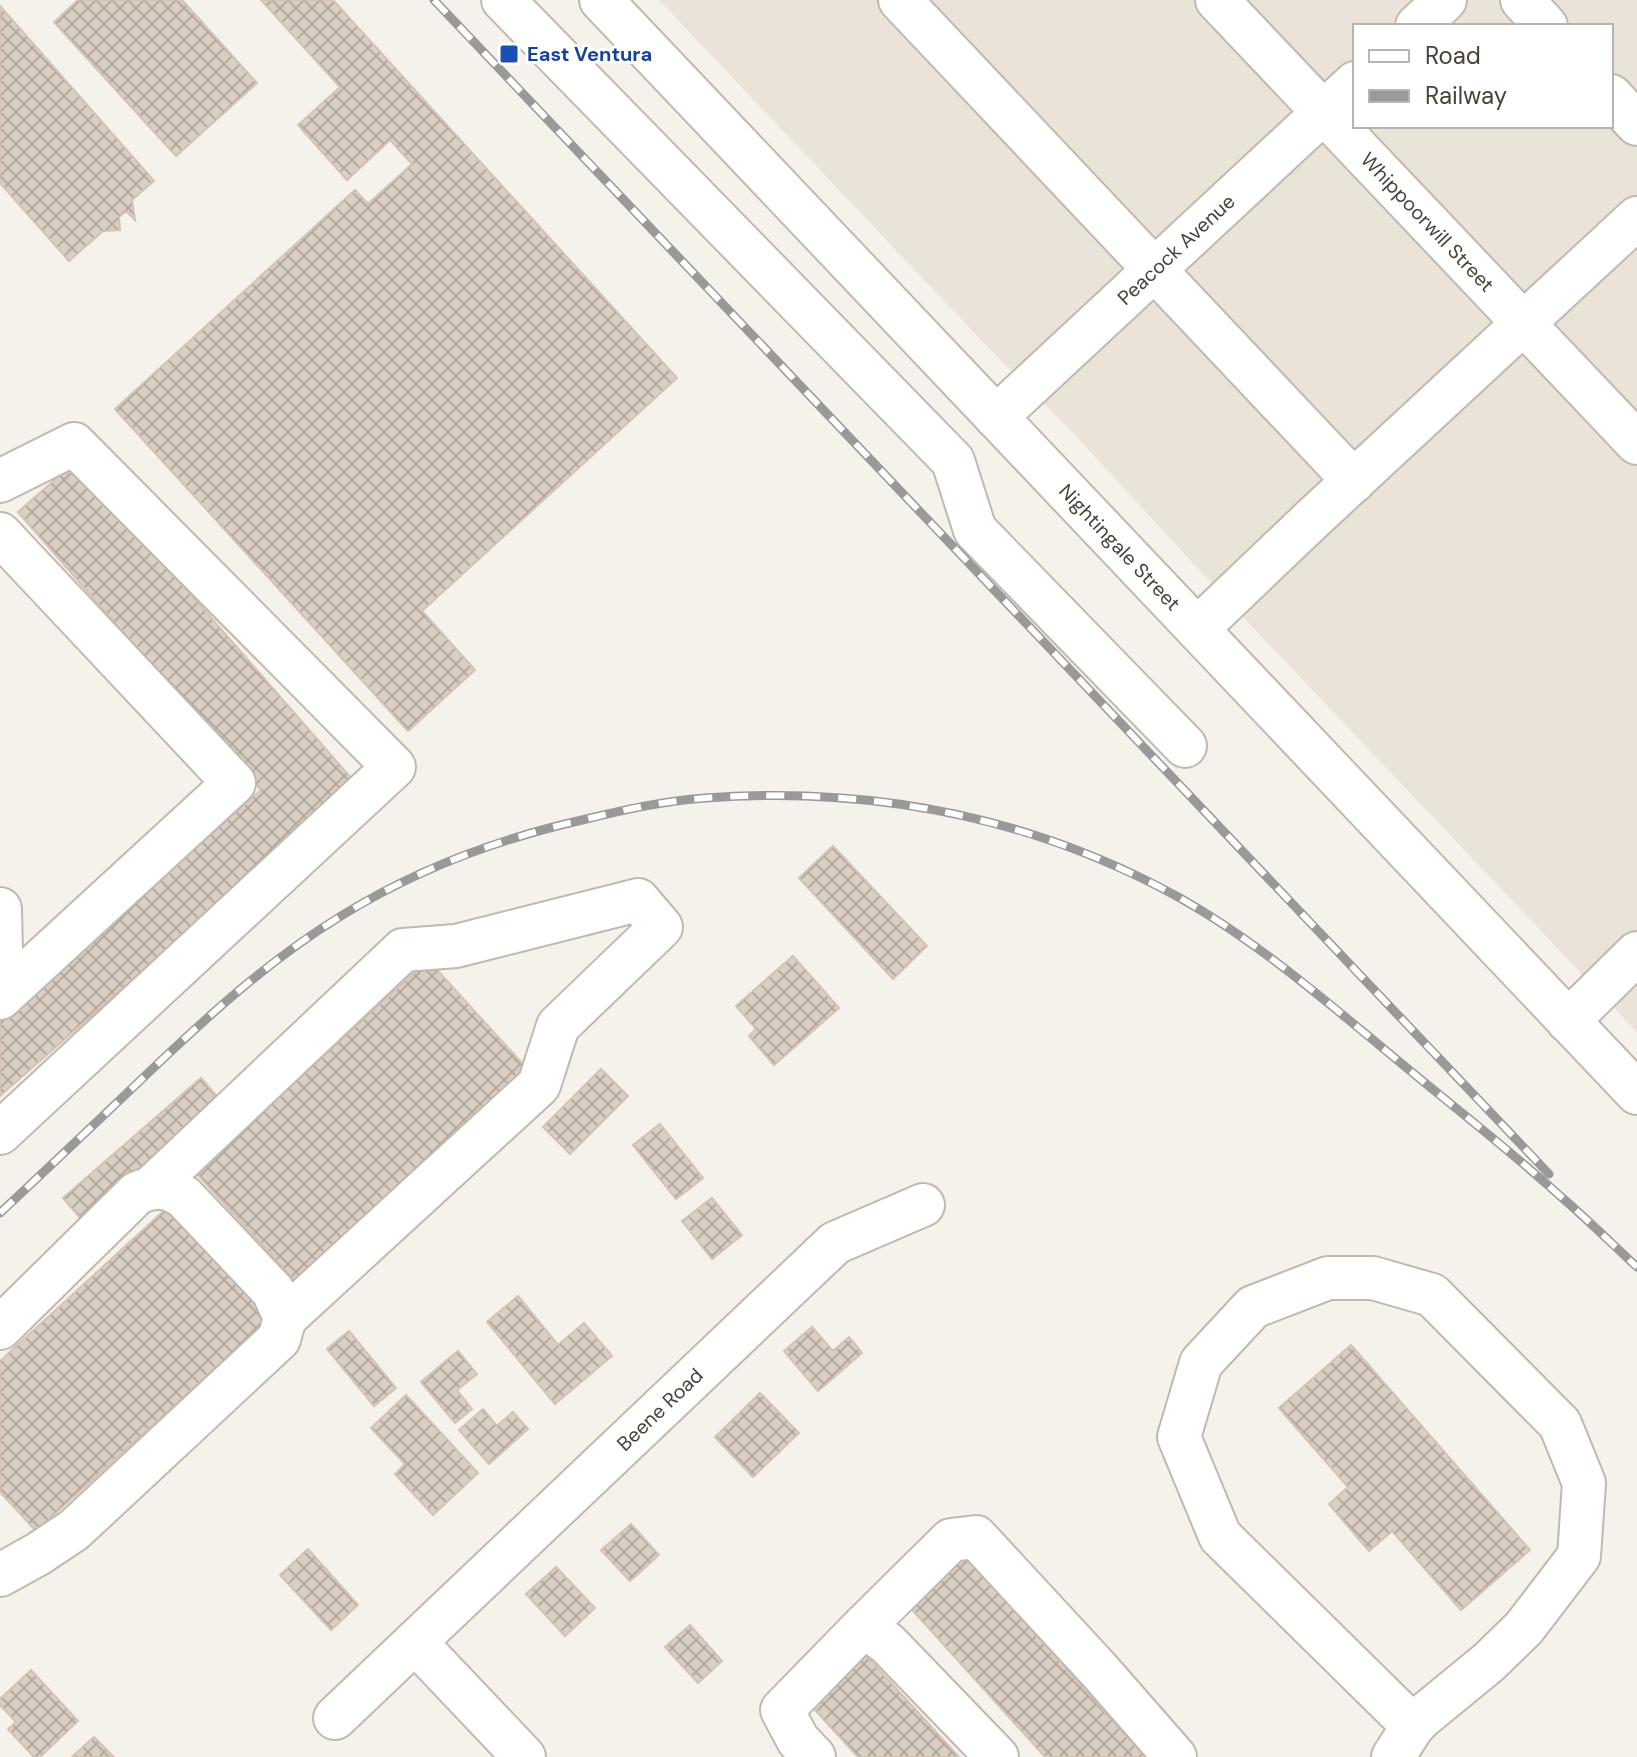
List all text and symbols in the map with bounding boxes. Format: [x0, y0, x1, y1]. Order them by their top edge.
legend [1353, 24, 1613, 128]
text: Road [1425, 40, 1481, 71]
place label: East Ventura [527, 41, 652, 67]
marker: East Ventura [498, 43, 520, 65]
text: Railway [1425, 80, 1507, 111]
street label: Whippoorwill Street [1355, 147, 1500, 298]
street label: Peacock Avenue [1112, 188, 1240, 311]
street label: Nightingale Street [1053, 478, 1186, 616]
street label: Beene Road [611, 1362, 708, 1457]

